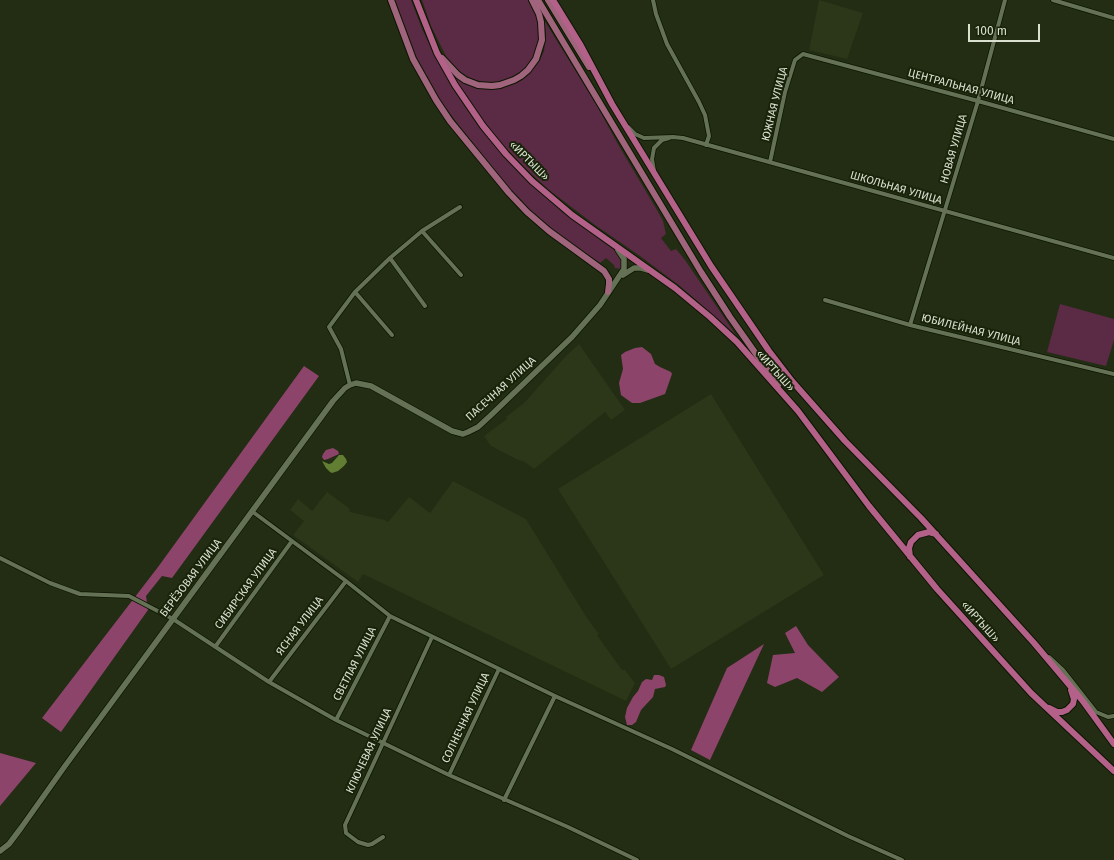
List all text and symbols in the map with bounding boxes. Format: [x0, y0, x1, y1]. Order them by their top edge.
scale bar [970, 16, 1042, 42]
text: 100 m [975, 24, 1007, 38]
street label: ЮЖНАЯ УЛИЦА [759, 65, 791, 143]
street label: ЦЕНТРАЛЬНАЯ УЛИЦА [906, 66, 1016, 108]
street label: НОВАЯ УЛИЦА [938, 113, 970, 185]
street label: «ИРТЫШ» [506, 138, 552, 184]
street label: ШКОЛЬНАЯ УЛИЦА [849, 169, 943, 207]
street label: ЮБИЛЕЙНАЯ УЛИЦА [920, 311, 1022, 349]
street label: «ИРТЫШ» [753, 348, 797, 394]
street label: ПАСЕЧНАЯ УЛИЦА [463, 354, 539, 424]
street label: БЕРЁЗОВАЯ УЛИЦА [157, 536, 225, 620]
street label: СИБИРСКАЯ УЛИЦА [212, 546, 280, 632]
street label: ЯСНАЯ УЛИЦА [274, 594, 326, 658]
street label: «ИРТЫШ» [958, 599, 1002, 645]
street label: СВЕТЛАЯ УЛИЦА [331, 625, 379, 703]
street label: СОЛНЕЧНАЯ УЛИЦА [439, 671, 493, 765]
street label: КЛЮЧЕВАЯ УЛИЦА [343, 706, 395, 796]

